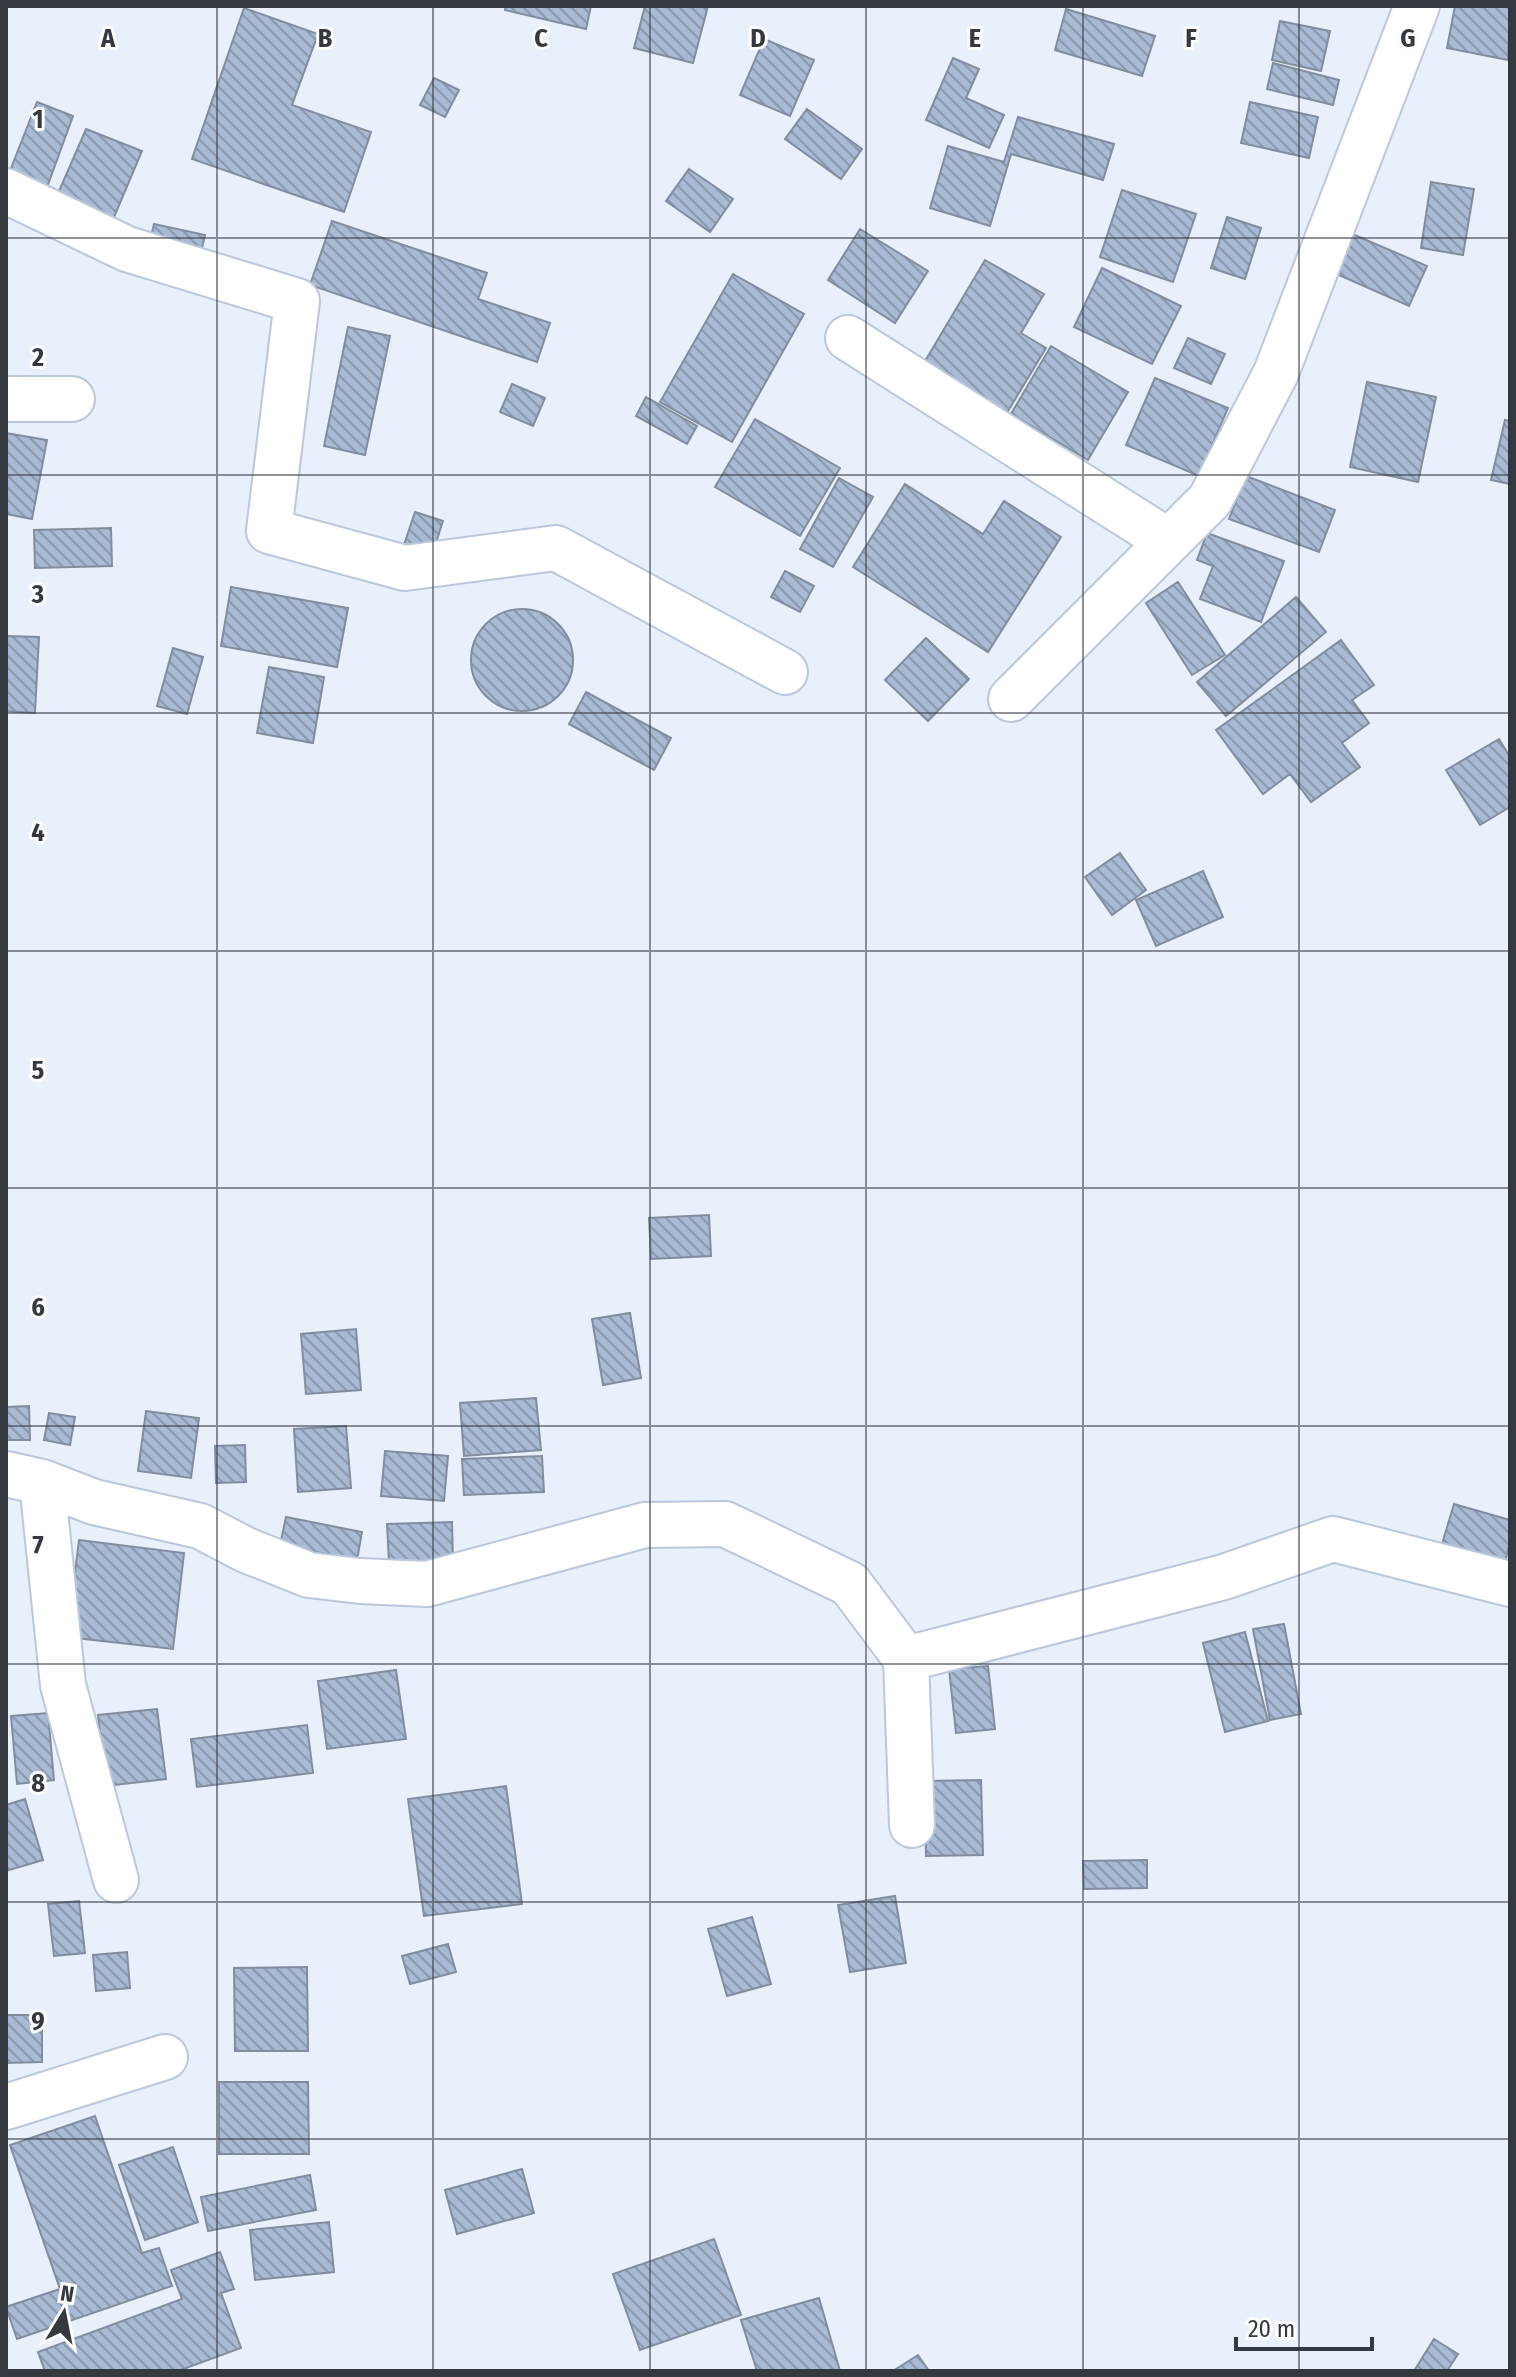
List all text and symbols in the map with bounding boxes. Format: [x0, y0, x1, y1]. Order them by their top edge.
text: A [100, 23, 116, 54]
text: B [318, 23, 333, 54]
text: C [534, 23, 548, 54]
text: D [750, 23, 766, 54]
text: E [969, 23, 981, 54]
text: F [1185, 23, 1197, 54]
text: G [1400, 23, 1416, 54]
text: 1 [33, 104, 44, 135]
text: 2 [31, 342, 44, 373]
text: 3 [31, 579, 44, 610]
text: 4 [31, 817, 45, 848]
text: 5 [32, 1055, 45, 1086]
text: 6 [31, 1292, 45, 1323]
text: 7 [32, 1530, 44, 1561]
text: 8 [31, 1768, 45, 1799]
text: 9 [31, 2006, 45, 2037]
north arrow [24, 2273, 104, 2353]
text: N [59, 2279, 76, 2308]
scale bar [1236, 2301, 1372, 2351]
text: 20 m [1248, 2315, 1295, 2343]

